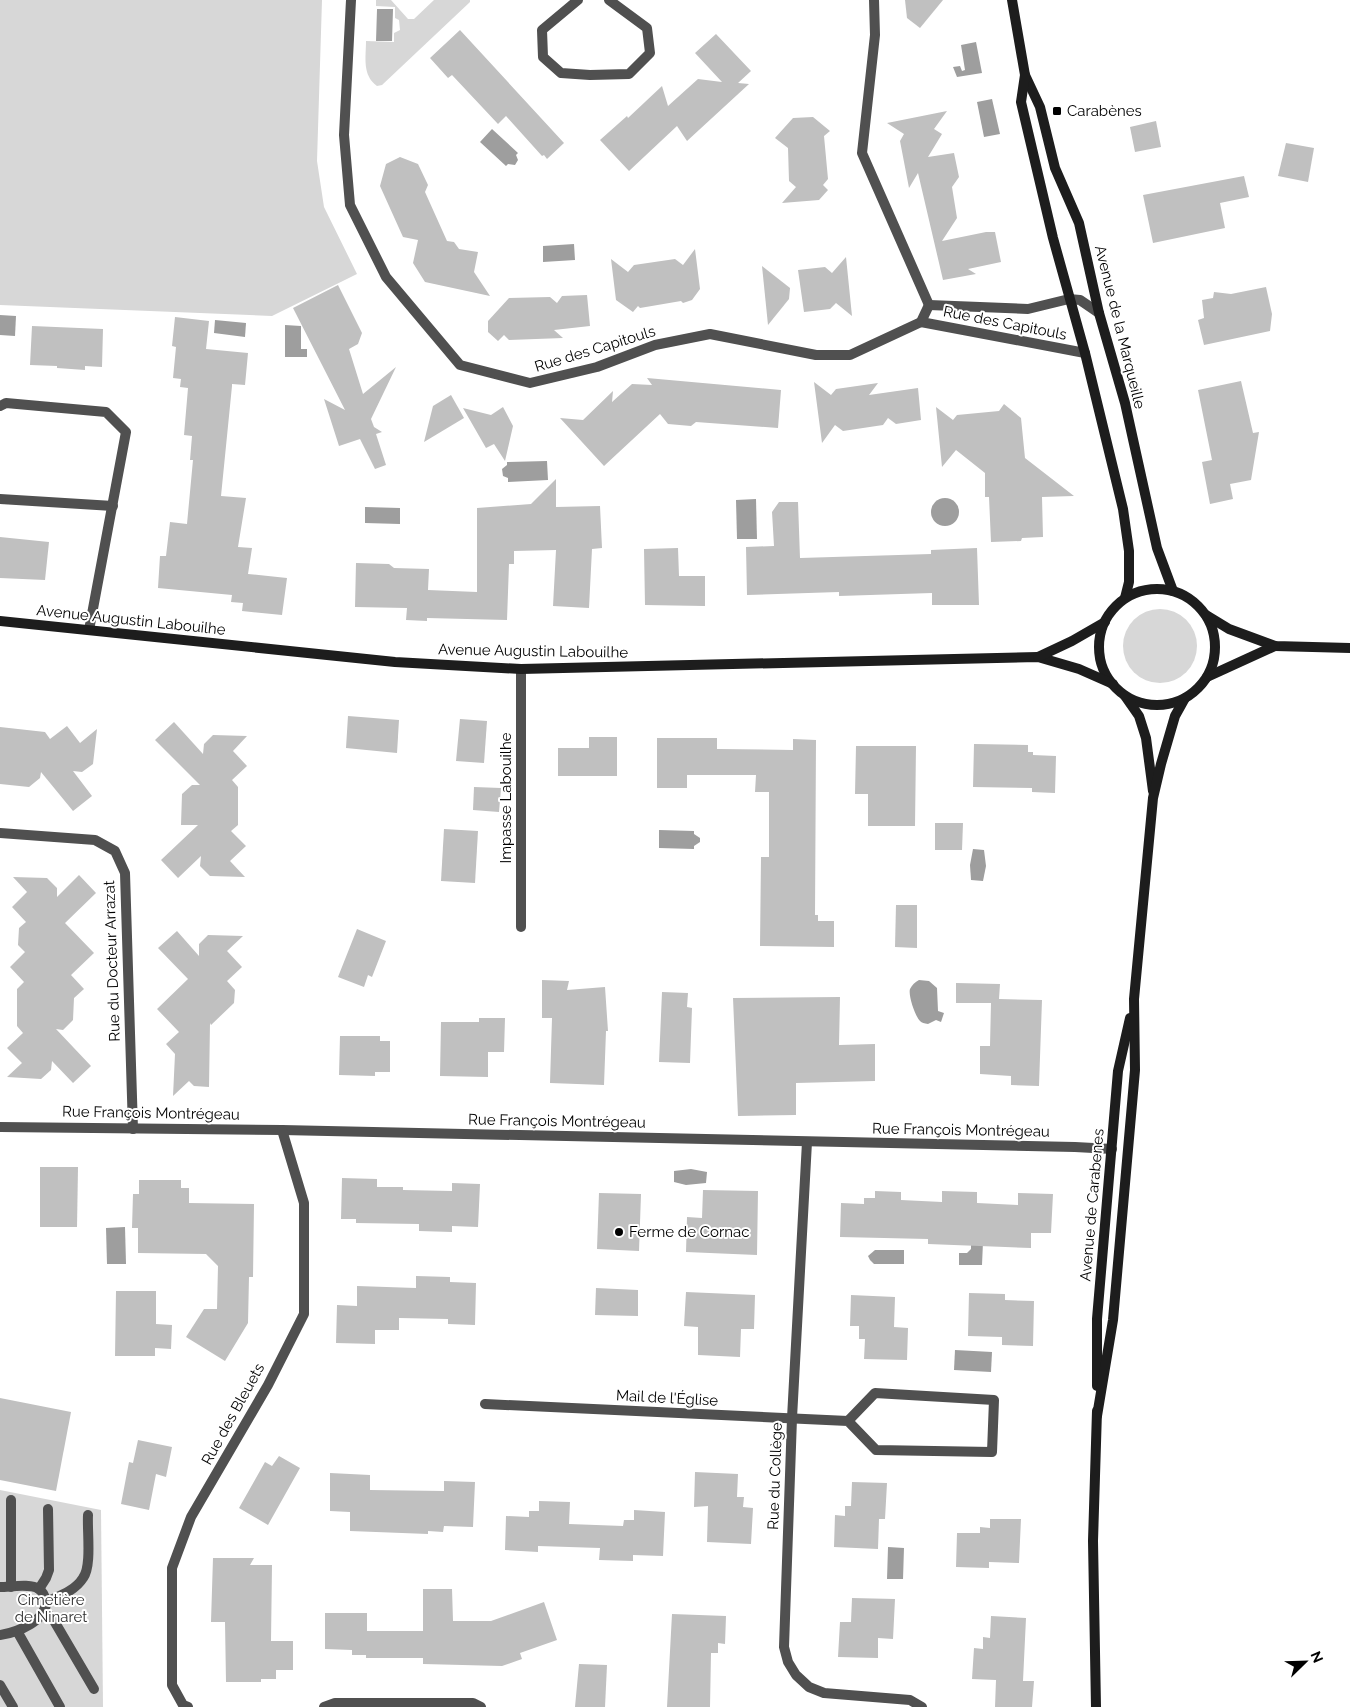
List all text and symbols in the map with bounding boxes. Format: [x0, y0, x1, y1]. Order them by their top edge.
place label: Carabènes [1067, 102, 1142, 120]
marker: Carabènes [1051, 105, 1063, 117]
street label: Avenue de la Marqueille [1091, 243, 1149, 411]
street label: Rue des Capitouls [942, 302, 1068, 344]
street label: Rue des Capitouls [532, 322, 658, 376]
street label: Avenue Augustin Labouilhe [36, 601, 227, 639]
street label: Avenue Augustin Labouilhe [438, 640, 628, 662]
street label: Impasse Labouilhe [497, 732, 515, 863]
street label: Rue du Docteur Arrazat [100, 880, 124, 1042]
street label: Rue François Montrégeau [62, 1102, 240, 1124]
street label: Rue François Montrégeau [468, 1110, 646, 1132]
street label: Rue François Montrégeau [872, 1119, 1050, 1141]
street label: Avenue de Carabenes [1076, 1128, 1108, 1282]
place label: Ferme de Cornac [629, 1223, 749, 1241]
marker: Ferme de Cornac [613, 1226, 625, 1238]
street label: Rue des Bleuets [198, 1360, 268, 1468]
street label: Mail de l'Église [615, 1386, 719, 1410]
street label: Rue du Collège [764, 1422, 786, 1530]
park label: Cimetière de Ninaret [15, 1591, 87, 1626]
north arrow [1280, 1637, 1330, 1687]
text: N [1308, 1649, 1326, 1665]

